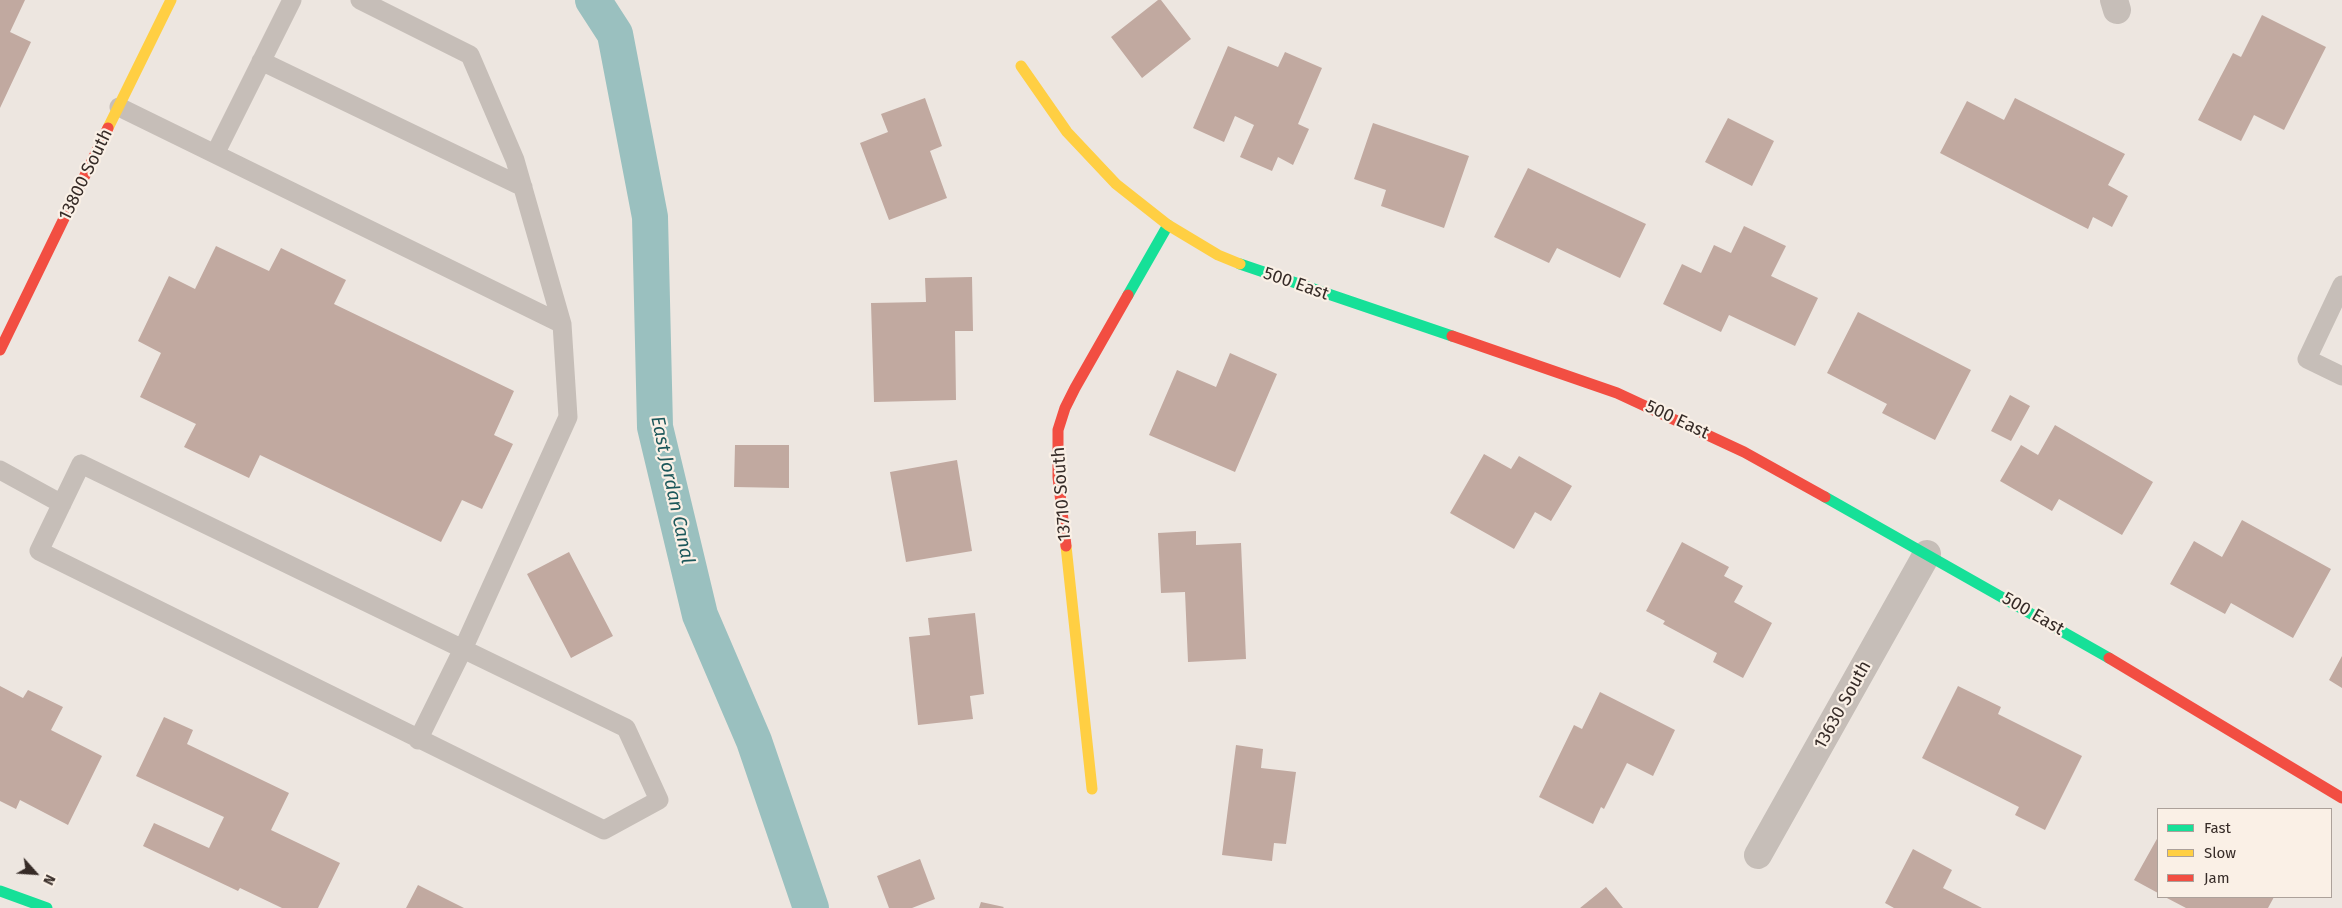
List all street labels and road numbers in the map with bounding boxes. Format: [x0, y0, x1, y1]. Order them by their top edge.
street label: 13800 South [55, 126, 117, 224]
street label: 500 East [1260, 263, 1332, 305]
street label: 500 East [1642, 396, 1712, 444]
street label: 13710 South [1048, 446, 1076, 542]
street label: 500 East [1998, 588, 2068, 640]
street label: 13630 South [1810, 657, 1876, 753]

